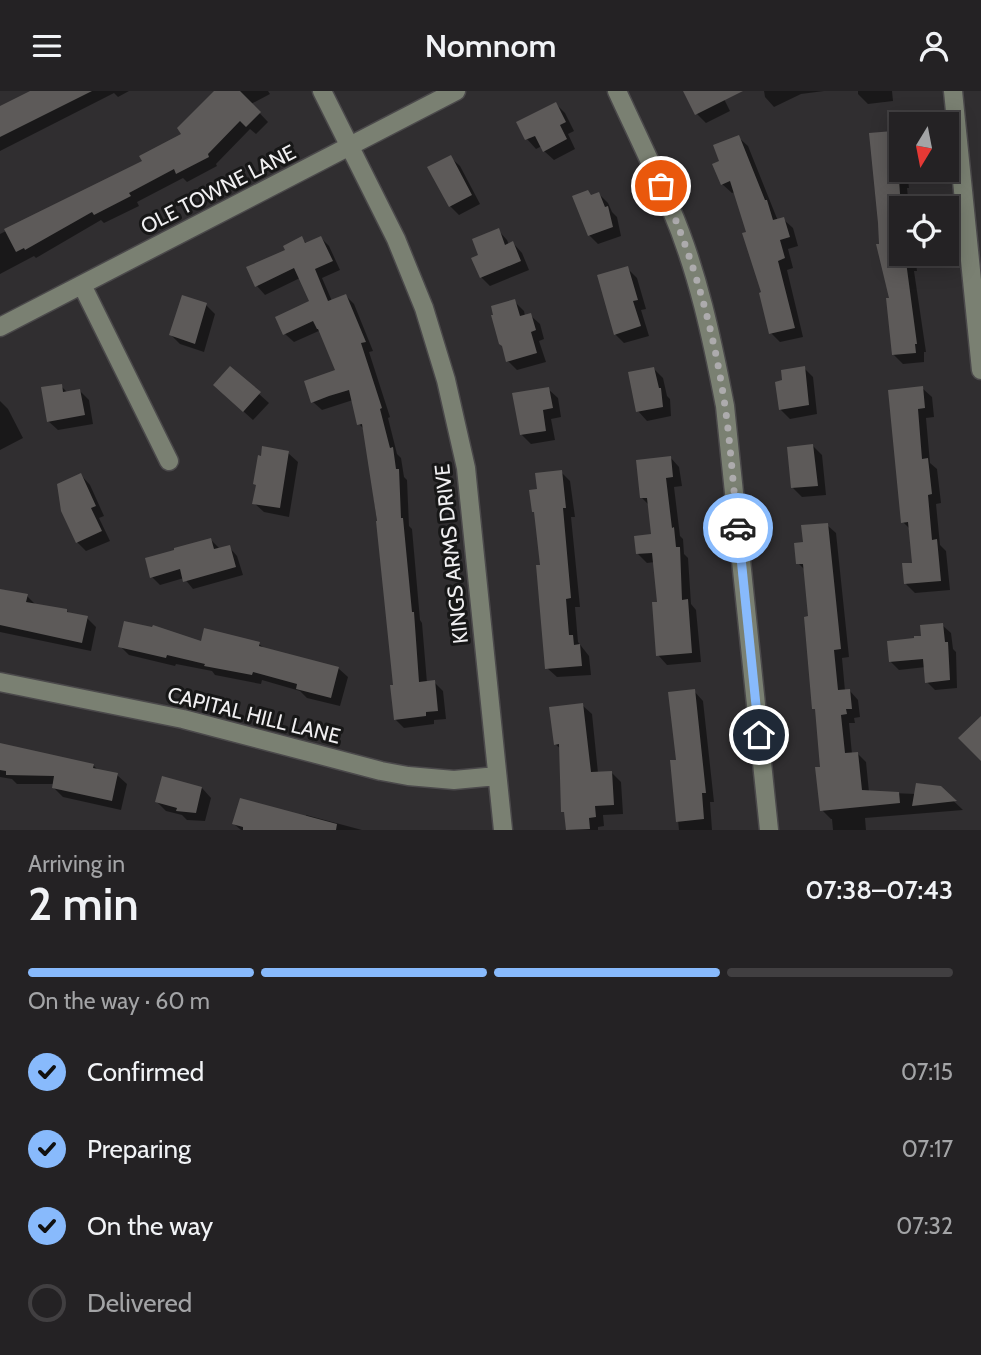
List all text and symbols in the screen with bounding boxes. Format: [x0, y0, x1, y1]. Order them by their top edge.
text: Nomnom [425, 26, 556, 65]
icon: menu [28, 27, 66, 65]
icon: person [915, 27, 953, 65]
north arrow [889, 112, 959, 182]
map controls [889, 112, 959, 266]
street label: OLE TOWNE LANE [136, 139, 300, 239]
pin [631, 156, 691, 216]
icon: bag [642, 167, 680, 205]
button: locate [889, 196, 959, 266]
street label: KINGS ARMS DRIVE [429, 463, 473, 645]
courier [703, 493, 773, 563]
icon: car [719, 509, 757, 547]
street label: CAPITAL HILL LANE [165, 681, 343, 749]
pin [729, 705, 789, 765]
icon: home [740, 716, 778, 754]
text: Arriving in [28, 850, 125, 878]
text: 07:38–07:43 [805, 874, 953, 906]
text: 2 min [28, 876, 139, 932]
text: On the way · 60 m [28, 987, 210, 1015]
icon: check [28, 1053, 66, 1091]
text: Confirmed [87, 1056, 204, 1088]
text: 07:15 [901, 1058, 953, 1086]
icon: check [28, 1130, 66, 1168]
text: Preparing [87, 1133, 191, 1165]
text: 07:17 [902, 1135, 953, 1163]
icon: check [28, 1207, 66, 1245]
text: On the way [87, 1210, 213, 1242]
text: 07:32 [896, 1212, 953, 1240]
text: Delivered [87, 1287, 192, 1319]

